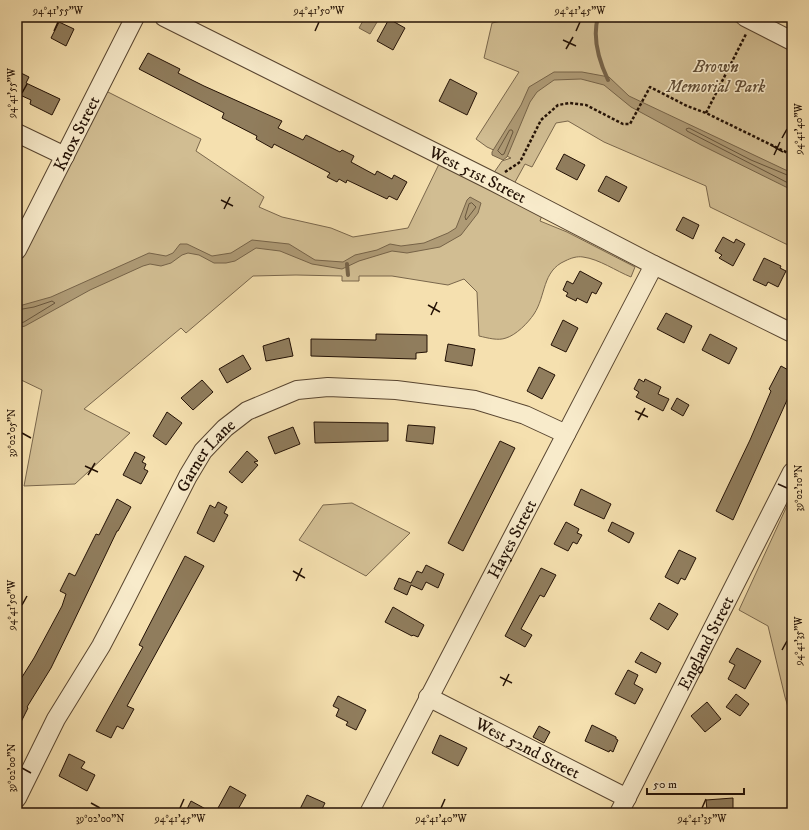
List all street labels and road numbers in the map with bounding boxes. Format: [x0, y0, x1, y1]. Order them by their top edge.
street label: Knox Street [49, 92, 106, 175]
street label: West 51st Street [424, 141, 530, 209]
street label: Garner Lane [172, 414, 240, 496]
street label: Hayes Street [483, 496, 542, 583]
street label: England Street [673, 592, 740, 694]
street label: West 52nd Street [470, 712, 584, 785]

